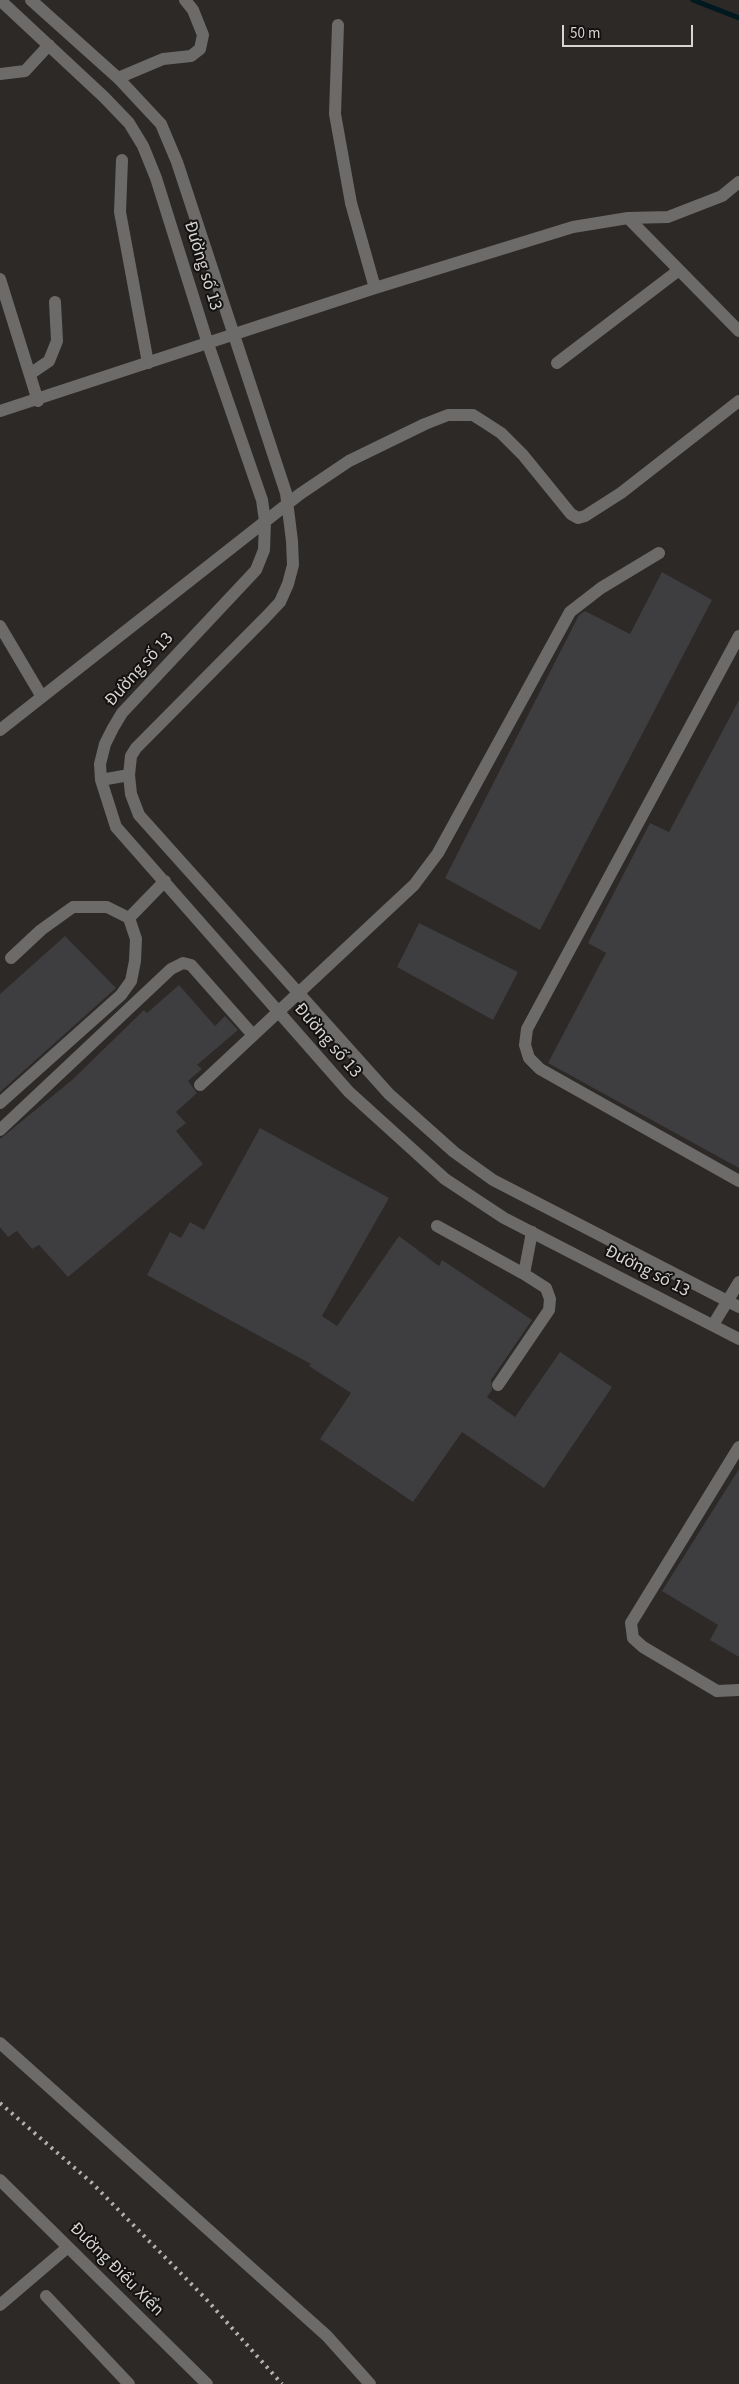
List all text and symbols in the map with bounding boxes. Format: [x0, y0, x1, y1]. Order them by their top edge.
scale bar [564, 15, 695, 47]
text: 50 m [570, 23, 600, 44]
street label: Đường số 13 [178, 219, 226, 313]
street label: Đường số 13 [101, 628, 179, 712]
street label: Đường số 13 [289, 999, 365, 1083]
street label: Đường số 13 [601, 1241, 693, 1303]
street label: Đường Điểu Xiển [64, 2218, 168, 2322]

